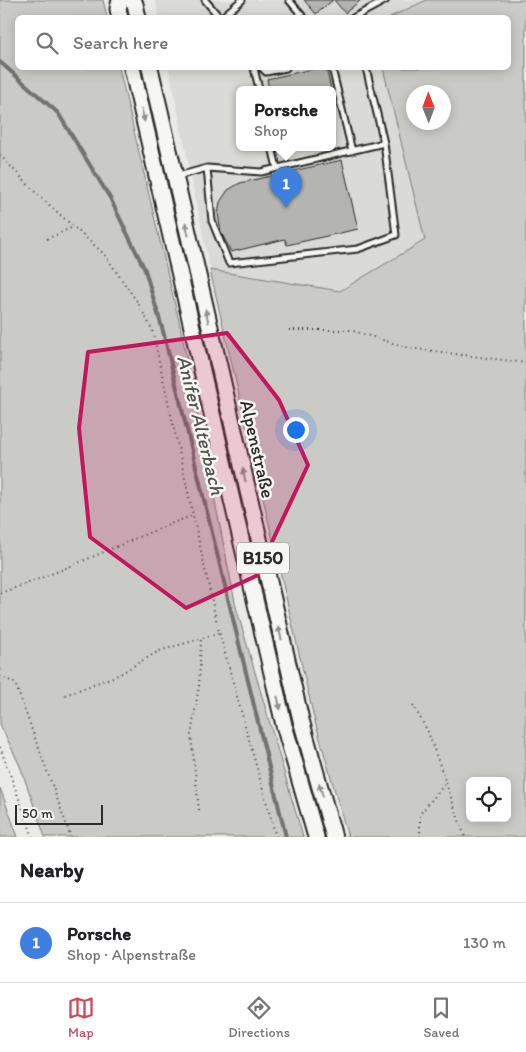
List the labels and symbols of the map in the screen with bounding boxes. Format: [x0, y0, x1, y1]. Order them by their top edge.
north arrow [406, 85, 451, 130]
one-way arrow [139, 107, 147, 123]
pin: 1 [270, 167, 302, 208]
one-way arrow [183, 222, 191, 237]
one-way arrow [203, 309, 211, 324]
water label: Anifer Alterbach [172, 353, 230, 498]
street label: Alpenstraße [235, 398, 280, 500]
your location [283, 417, 309, 443]
one-way arrow [240, 467, 248, 482]
road number: B150 [237, 542, 289, 574]
one-way arrow [276, 625, 284, 640]
one-way arrow [275, 696, 283, 711]
one-way arrow [316, 783, 324, 798]
scale bar [15, 802, 102, 825]

